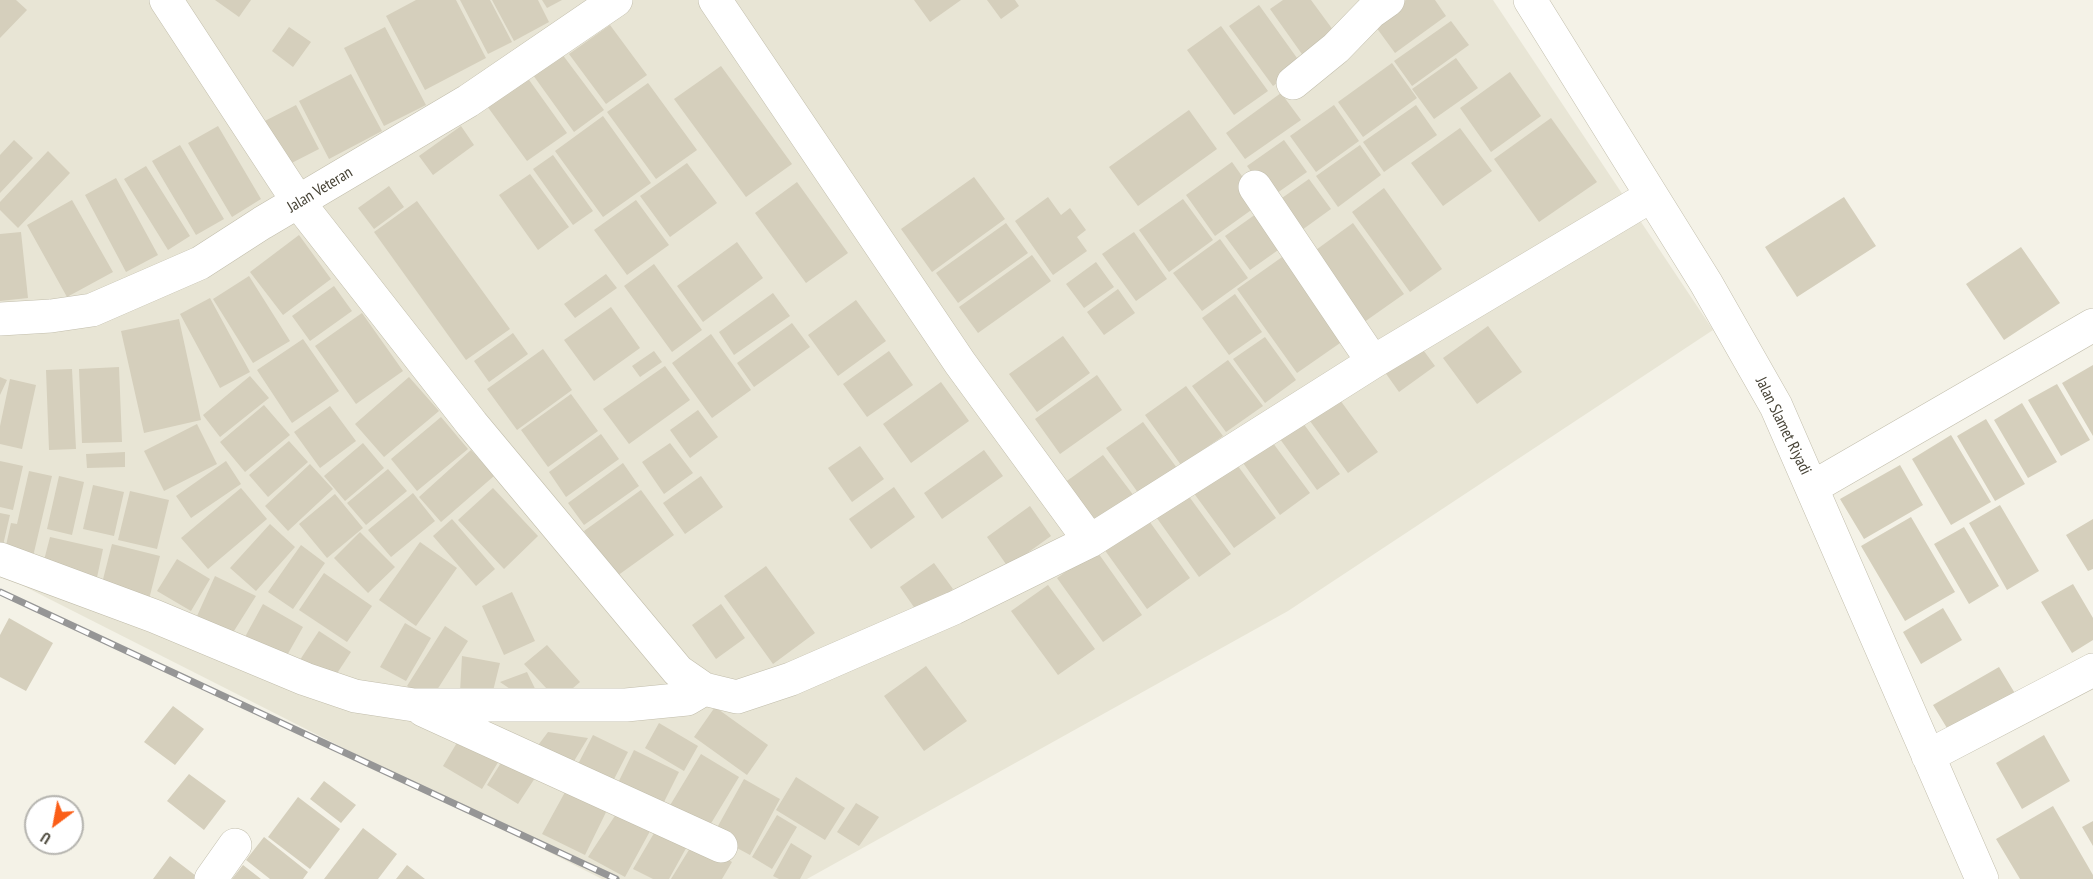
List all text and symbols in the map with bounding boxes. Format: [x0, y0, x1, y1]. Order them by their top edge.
street label: Jalan Veteran [284, 163, 356, 217]
street label: Jalan Slamet Riyadi [1751, 374, 1815, 478]
north arrow [24, 795, 84, 855]
text: U [37, 828, 54, 849]

